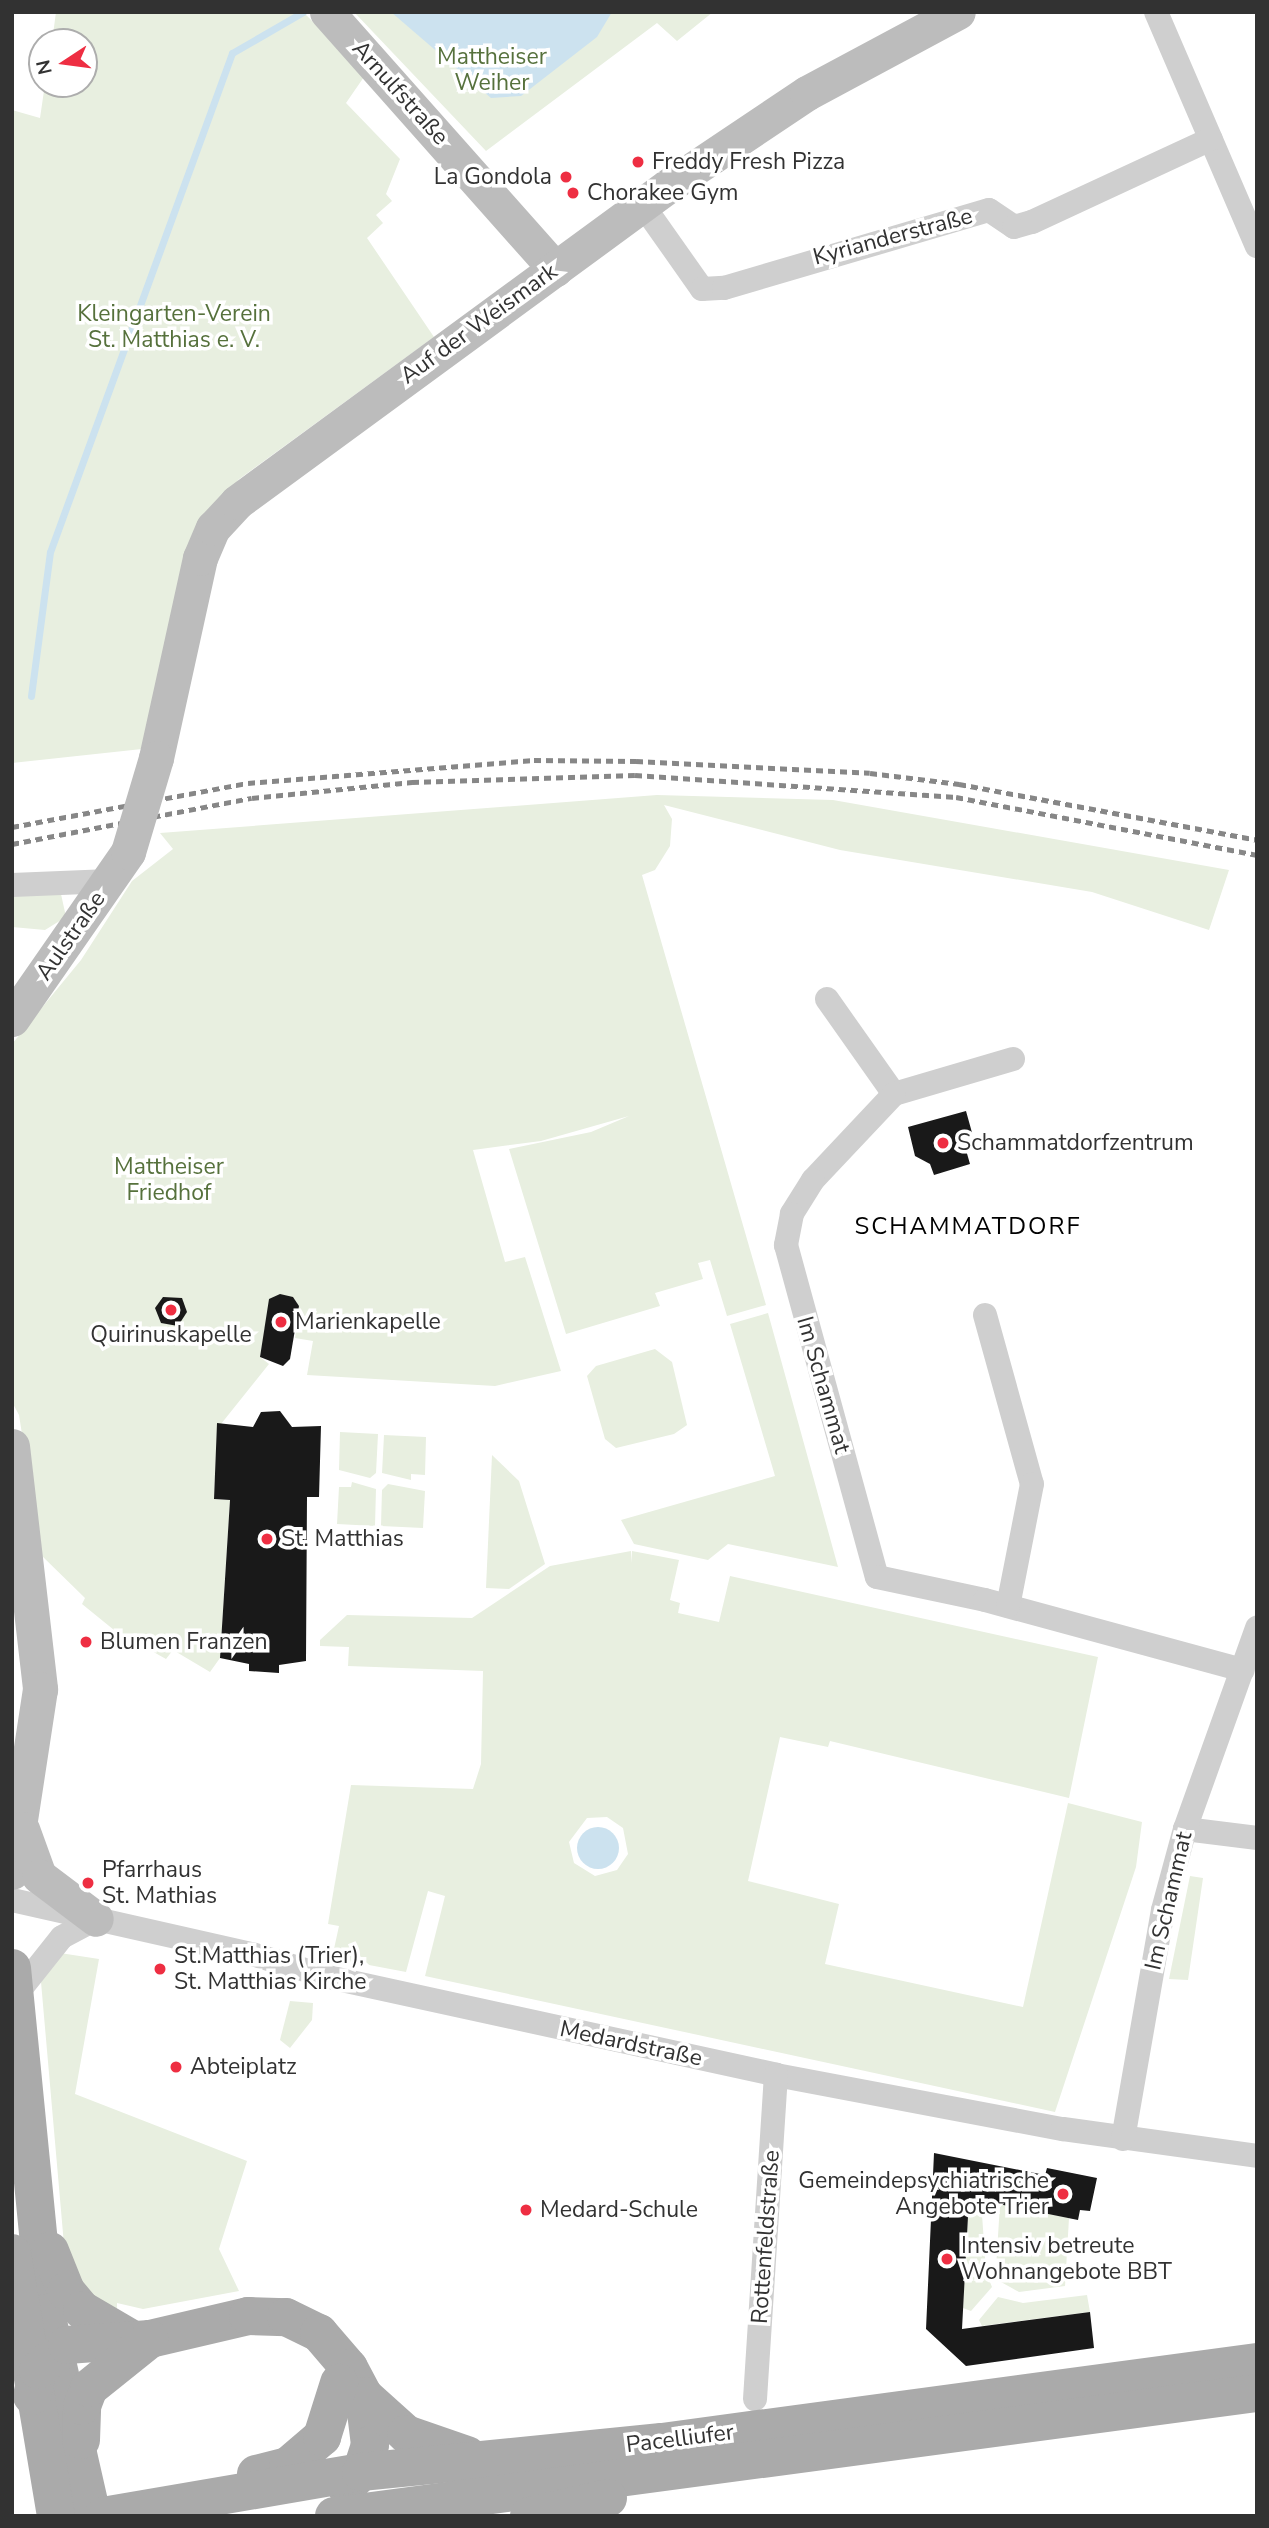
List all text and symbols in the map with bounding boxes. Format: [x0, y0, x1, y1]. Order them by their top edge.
north arrow [28, 28, 98, 98]
street label: Arnulfstraße [346, 35, 454, 151]
park label: Mattheiser Weiher [437, 43, 547, 97]
text: N [30, 57, 59, 77]
place label: Freddy Fresh Pizza [652, 148, 845, 176]
marker: Freddy Fresh Pizza [630, 154, 646, 170]
place label: La Gondola [434, 163, 552, 191]
marker: La Gondola [558, 169, 574, 185]
place label: Chorakee Gym [587, 179, 738, 207]
marker: Chorakee Gym [565, 185, 581, 201]
street label: Kyrianderstraße [810, 202, 976, 272]
street label: Auf der Weismark [395, 258, 563, 390]
park label: Kleingarten-Verein St. Matthias e. V. [77, 300, 271, 354]
street label: Aulstraße [30, 886, 112, 986]
place label: Schammatdorfzentrum [957, 1129, 1194, 1157]
marker: Schammatdorfzentrum [935, 1135, 951, 1151]
park label: Mattheiser Friedhof [114, 1153, 224, 1207]
district label: SCHAMMATDORF [856, 1213, 1080, 1241]
marker: Quirinuskapelle [163, 1302, 179, 1318]
place label: Marienkapelle [295, 1308, 441, 1336]
street label: Im Schammat [790, 1313, 856, 1457]
marker: Marienkapelle [273, 1314, 289, 1330]
place label: Quirinuskapelle [90, 1321, 252, 1349]
place label: St. Matthias [281, 1525, 404, 1553]
marker: St. Matthias [259, 1531, 275, 1547]
place label: Blumen Franzen [100, 1628, 268, 1656]
marker: Blumen Franzen [78, 1634, 94, 1650]
street label: Im Schammat [1140, 1829, 1198, 1973]
place label: Pfarrhaus St. Mathias [102, 1856, 217, 1910]
marker: Pfarrhaus St. Mathias [80, 1875, 96, 1891]
place label: St.Matthias (Trier), St. Matthias Kirche [174, 1942, 367, 1996]
marker: St.Matthias (Trier), St. Matthias Kirche [152, 1961, 168, 1977]
street label: Medardstraße [557, 2015, 705, 2073]
place label: Abteiplatz [190, 2053, 297, 2081]
marker: Abteiplatz [168, 2059, 184, 2075]
street label: Rottenfeldstraße [746, 2149, 786, 2325]
place label: Gemeindepsychiatrische Angebote Trier [798, 2167, 1049, 2221]
marker: Gemeindepsychiatrische Angebote Trier [1055, 2186, 1071, 2202]
place label: Medard-Schule [540, 2196, 698, 2224]
marker: Medard-Schule [518, 2202, 534, 2218]
place label: Intensiv betreute Wohnangebote BBT [961, 2232, 1172, 2286]
marker: Intensiv betreute Wohnangebote BBT [939, 2251, 955, 2267]
street label: Pacelliufer [624, 2419, 736, 2459]

